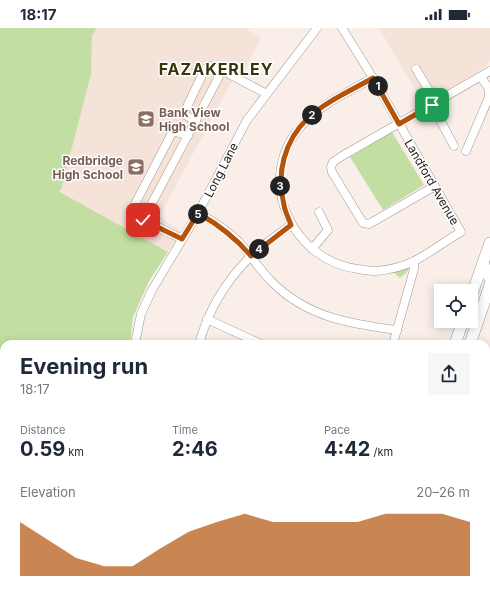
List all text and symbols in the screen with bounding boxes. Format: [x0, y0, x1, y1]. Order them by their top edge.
text: 18:17 [20, 5, 56, 24]
district label: FAZAKERLEY [159, 59, 273, 79]
pin: 1 [368, 76, 388, 96]
text: 1 [376, 79, 380, 93]
pin [415, 88, 449, 122]
icon: arrive [421, 94, 443, 116]
place label: Bank View High School [159, 105, 229, 134]
pin: 2 [302, 105, 322, 125]
text: 2 [309, 108, 315, 122]
school or university icon: Bank View High School [136, 109, 156, 129]
street label: Landford Avenue [401, 136, 463, 228]
street label: Long Lane [201, 140, 241, 200]
place label: Redbridge High School [53, 153, 123, 182]
school or university icon: Redbridge High School [126, 157, 146, 177]
pin: 3 [270, 176, 290, 196]
text: 3 [276, 179, 284, 193]
pin [126, 203, 160, 237]
pin: 5 [188, 204, 208, 224]
text: 5 [194, 207, 202, 221]
icon: check [132, 209, 154, 231]
pin: 4 [249, 239, 269, 259]
text: 4 [255, 242, 263, 256]
map controls [434, 284, 478, 328]
button: locate [434, 284, 478, 328]
text: Evening run [20, 353, 148, 379]
button: share [428, 353, 470, 395]
text: 18:17 [20, 381, 50, 397]
text: Distance [20, 423, 65, 437]
text: Time [172, 423, 198, 437]
text: Pace [324, 423, 350, 437]
text: 0.59 [20, 437, 65, 461]
text: 2:46 [172, 437, 218, 461]
text: 4:42 [324, 437, 370, 461]
text: km [65, 445, 84, 459]
text: /km [370, 445, 393, 459]
text: Elevation [20, 484, 76, 500]
text: 20–26 m [416, 484, 470, 500]

